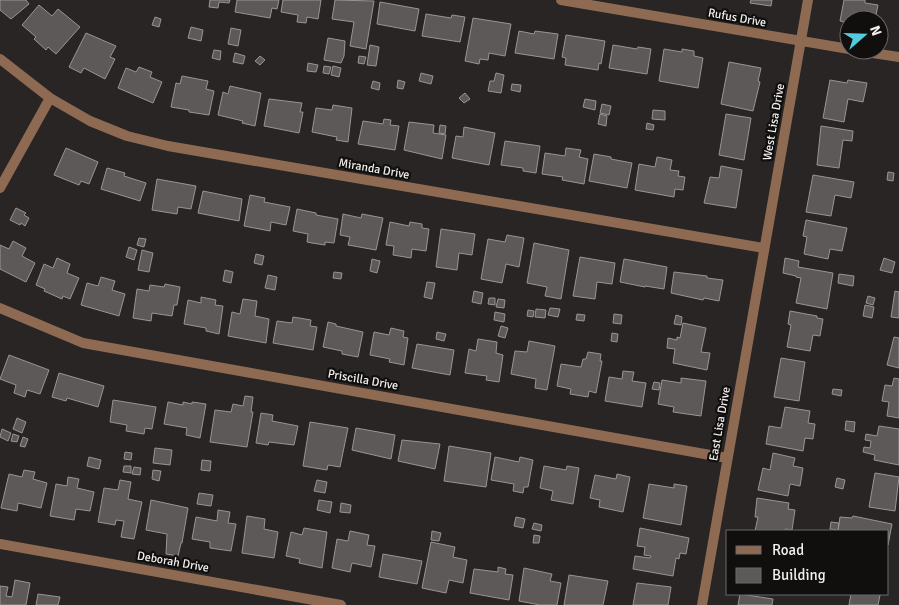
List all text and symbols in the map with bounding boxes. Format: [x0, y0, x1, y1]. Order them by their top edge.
street label: Rufus Drive [707, 6, 767, 30]
north arrow [839, 10, 889, 60]
text: N [866, 23, 885, 38]
street label: West Lisa Drive [760, 82, 788, 162]
street label: Miranda Drive [337, 155, 411, 183]
street label: Priscilla Drive [327, 366, 399, 394]
street label: East Lisa Drive [706, 386, 734, 462]
legend [726, 530, 889, 595]
text: Road [772, 541, 804, 559]
street label: Deborah Drive [136, 548, 210, 576]
text: Building [772, 566, 826, 584]

